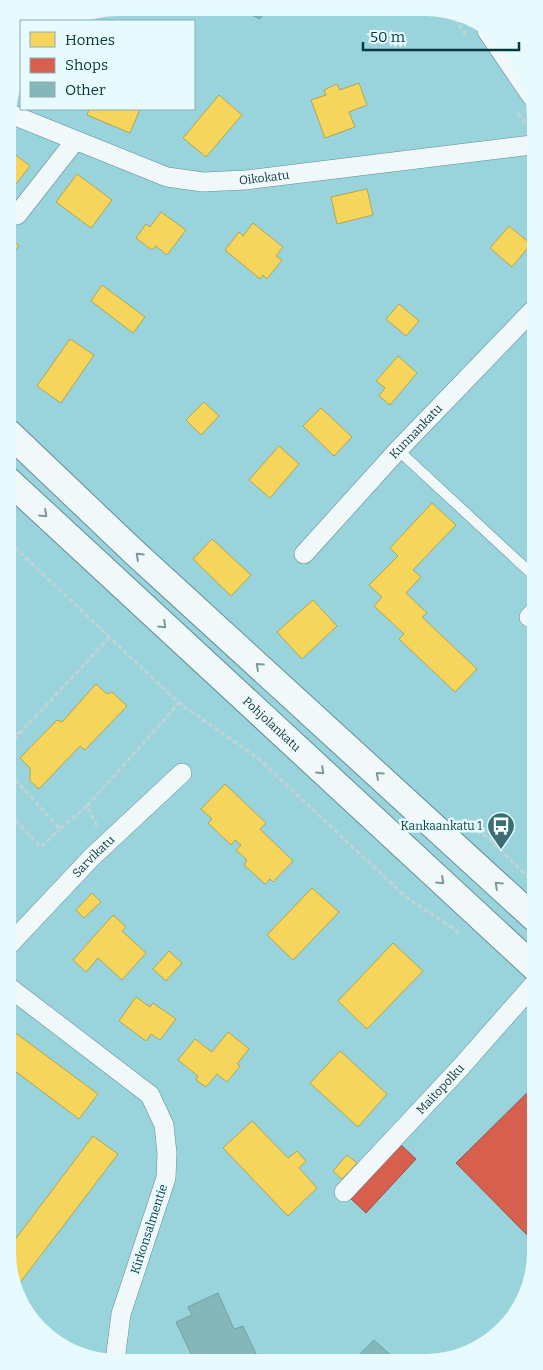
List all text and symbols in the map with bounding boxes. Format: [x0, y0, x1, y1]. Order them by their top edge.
legend [20, 20, 195, 110]
scale bar [363, 20, 519, 52]
text: 50 m [370, 28, 406, 46]
text: Homes [65, 31, 115, 49]
text: Shops [65, 56, 108, 74]
text: Other [65, 81, 106, 99]
street label: Oikokatu [239, 168, 291, 187]
street label: Kunnankatu [387, 401, 446, 461]
one-way arrow [39, 508, 48, 517]
one-way arrow [135, 553, 144, 562]
one-way arrow [158, 619, 167, 628]
one-way arrow [255, 663, 264, 672]
street label: Pohjolankatu [240, 694, 304, 755]
one-way arrow [316, 765, 325, 774]
one-way arrow [375, 772, 384, 781]
bus stop icon: Kankaankatu 1 [486, 811, 516, 850]
place label: Kankaankatu 1 [401, 819, 482, 833]
street label: Sarvikatu [70, 832, 118, 880]
one-way arrow [435, 875, 444, 884]
one-way arrow [495, 882, 504, 891]
street label: Maitopolku [414, 1061, 467, 1117]
street label: Kirkonsalmentie [128, 1182, 170, 1276]

